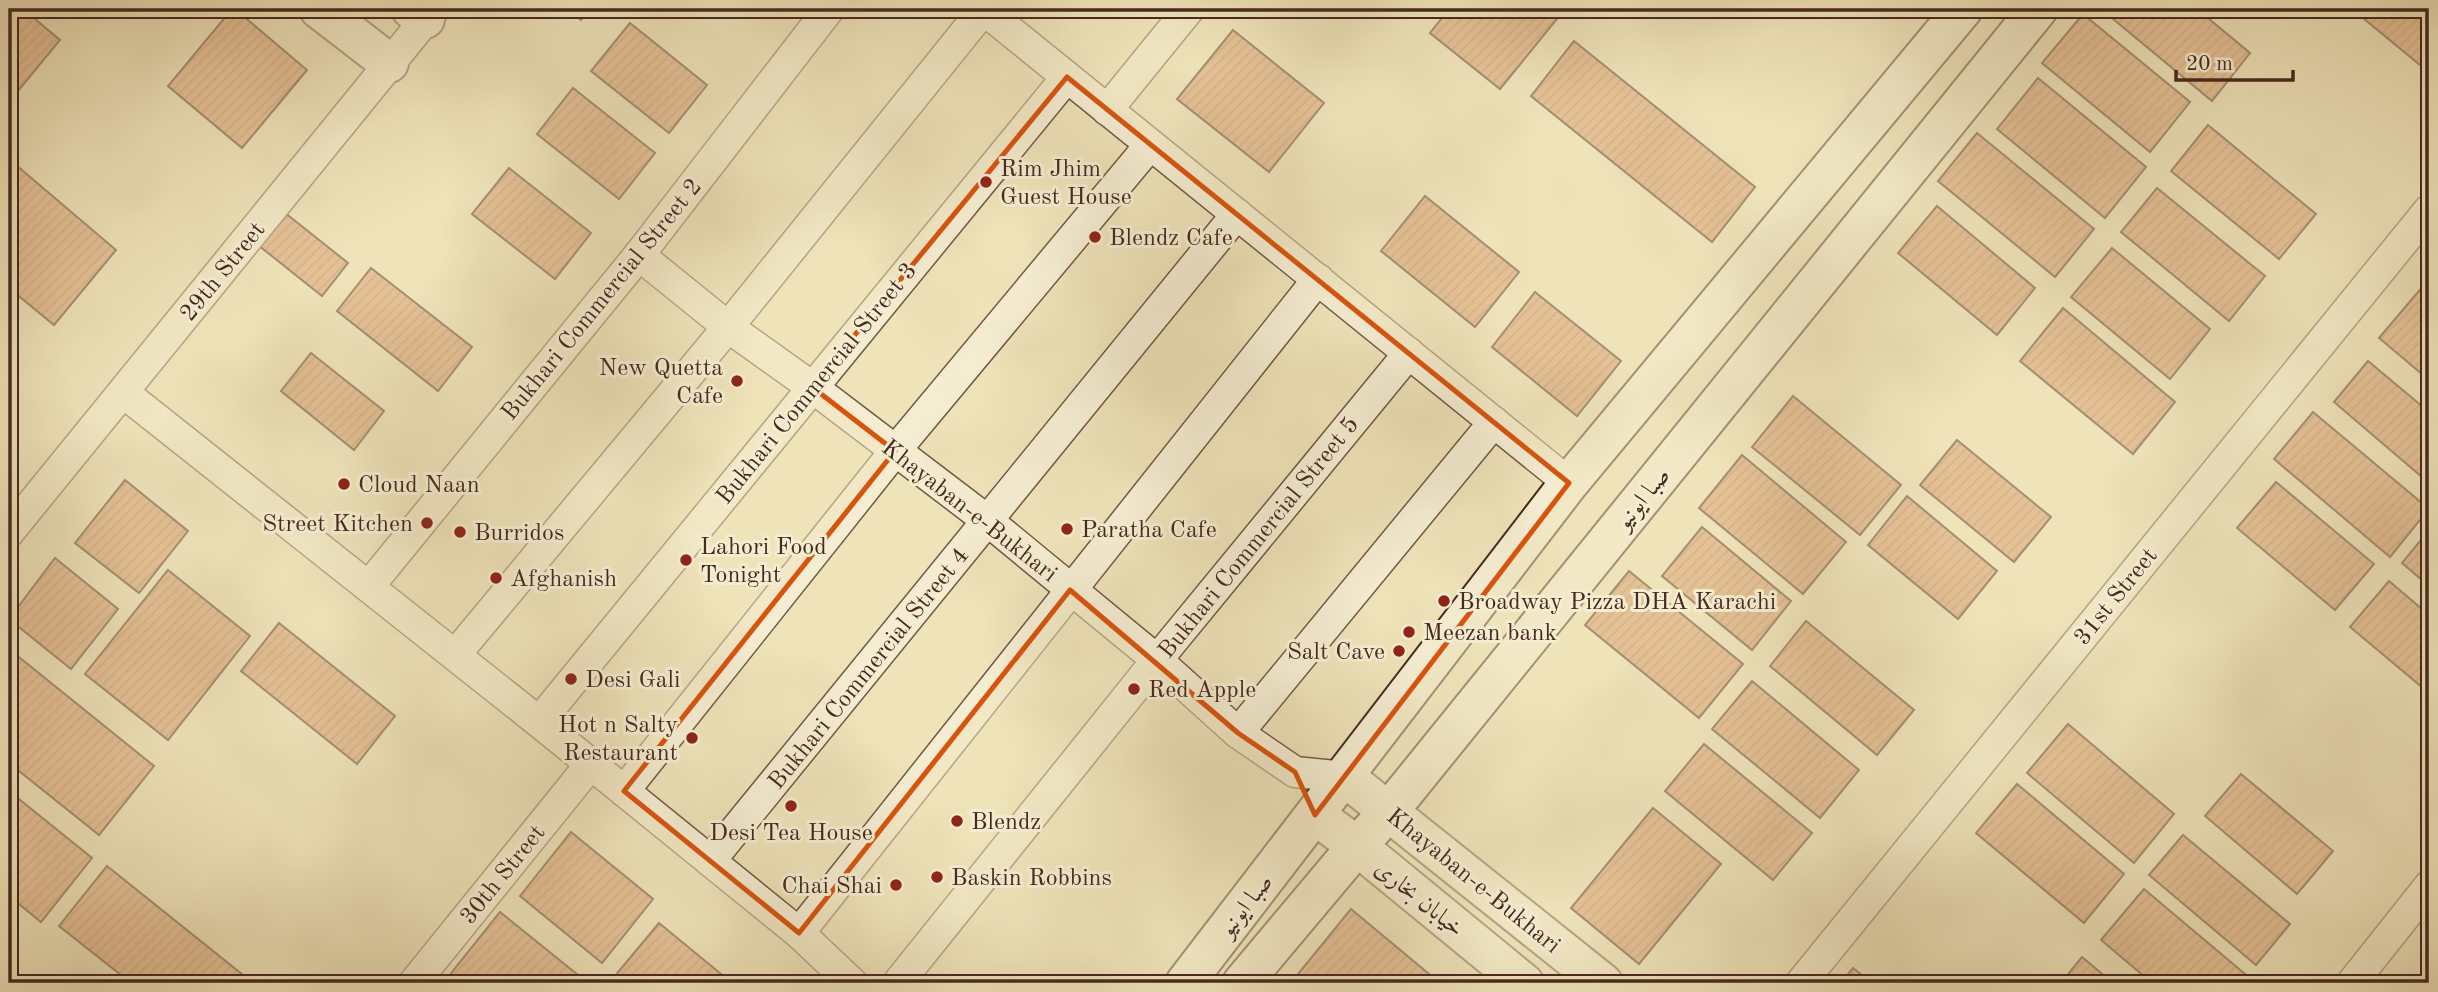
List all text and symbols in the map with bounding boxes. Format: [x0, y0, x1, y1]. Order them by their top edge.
scale bar [2176, 38, 2293, 82]
text: 20 m [2186, 54, 2233, 75]
place label: Rim Jhim Guest House [1000, 158, 1132, 210]
marker: Rim Jhim Guest House [978, 174, 994, 190]
street label: Bukhari Commercial Street 2 [498, 175, 707, 426]
street label: 29th Street [177, 218, 271, 326]
place label: Blendz Cafe [1109, 227, 1233, 251]
marker: Blendz Cafe [1087, 229, 1103, 245]
street label: Bukhari Commercial Street 3 [713, 259, 922, 510]
place label: New Quetta Cafe [599, 357, 723, 409]
marker: New Quetta Cafe [729, 373, 745, 389]
street label: Bukhari Commercial Street 5 [1155, 413, 1364, 664]
street label: Khayaban-e-Bukhari [876, 436, 1061, 587]
street label: صبا ایونیو [1610, 464, 1676, 537]
place label: Cloud Naan [358, 474, 480, 498]
marker: Cloud Naan [336, 476, 352, 492]
place label: Street Kitchen [262, 513, 413, 537]
marker: Street Kitchen [419, 515, 435, 531]
place label: Paratha Cafe [1081, 519, 1217, 543]
marker: Paratha Cafe [1059, 521, 1075, 537]
place label: Burridos [474, 522, 564, 546]
marker: Burridos [452, 524, 468, 540]
place label: Lahori Food Tonight [700, 536, 827, 588]
street label: Bukhari Commercial Street 4 [765, 544, 974, 795]
street label: 31st Street [2070, 544, 2163, 650]
marker: Lahori Food Tonight [678, 552, 694, 568]
place label: Afghanish [510, 568, 617, 592]
marker: Afghanish [488, 570, 504, 586]
place label: Broadway Pizza DHA Karachi [1458, 591, 1776, 615]
marker: Broadway Pizza DHA Karachi [1436, 593, 1452, 609]
place label: Meezan bank [1423, 622, 1557, 646]
marker: Meezan bank [1401, 624, 1417, 640]
place label: Salt Cave [1287, 641, 1385, 665]
marker: Salt Cave [1391, 643, 1407, 659]
place label: Desi Gali [585, 669, 680, 693]
marker: Desi Gali [563, 671, 579, 687]
place label: Red Apple [1148, 679, 1256, 703]
marker: Red Apple [1126, 681, 1142, 697]
place label: Hot n Salty Restaurant [558, 714, 678, 766]
marker: Hot n Salty Restaurant [684, 730, 700, 746]
marker: Desi Tea House [783, 798, 799, 814]
street label: Khayaban-e-Bukhari [1381, 804, 1564, 959]
place label: Blendz [971, 811, 1041, 835]
marker: Blendz [949, 813, 965, 829]
street label: 30th Street [457, 821, 551, 929]
place label: Desi Tea House [709, 822, 873, 846]
street label: خیابان بخاری [1369, 857, 1468, 943]
place label: Baskin Robbins [951, 867, 1112, 891]
marker: Baskin Robbins [929, 869, 945, 885]
street label: صبا ایونیو [1214, 871, 1279, 944]
place label: Chai Shai [782, 875, 882, 899]
marker: Chai Shai [888, 877, 904, 893]

